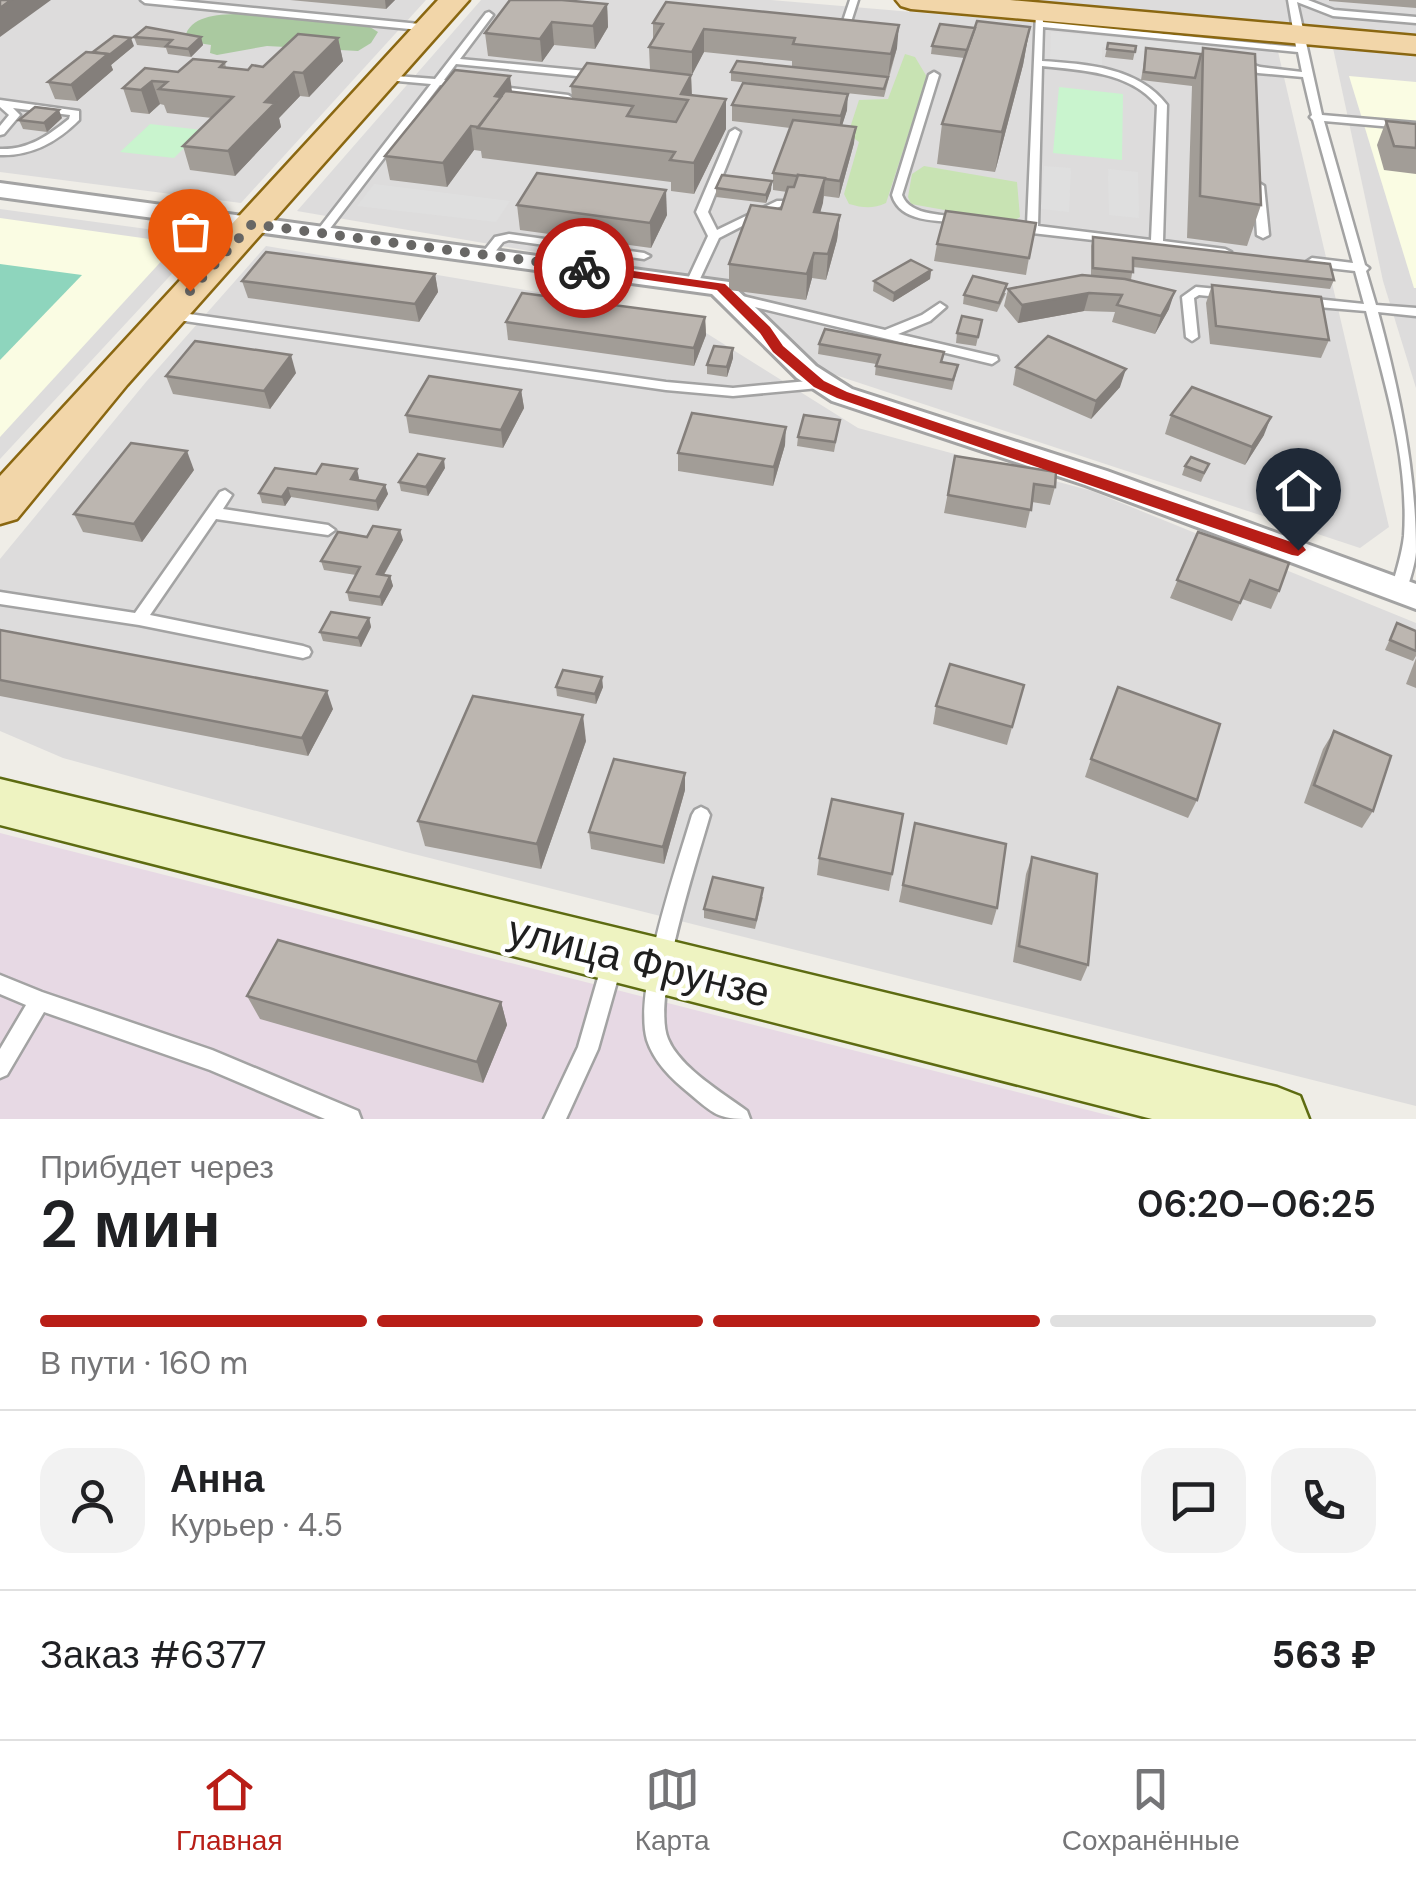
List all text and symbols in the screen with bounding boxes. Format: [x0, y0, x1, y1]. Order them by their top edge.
pin [148, 189, 233, 292]
icon: bag [163, 204, 218, 259]
courier [534, 218, 634, 318]
icon: bike [557, 241, 612, 296]
pin [1256, 448, 1341, 551]
icon: home [1271, 463, 1326, 518]
street label: улица Фрунзе [502, 902, 776, 1020]
text: Прибудет через [40, 1146, 274, 1188]
text: 06:20–06:25 [1137, 1179, 1376, 1229]
text: 2 мин [40, 1183, 221, 1267]
text: В пути · 160 m [40, 1342, 248, 1384]
button: person [40, 1448, 145, 1553]
button: chat [1141, 1448, 1246, 1553]
button: phone [1271, 1448, 1376, 1553]
text: Анна [170, 1454, 264, 1504]
text: Курьер · 4.5 [170, 1504, 343, 1546]
text: Заказ #6377 [40, 1630, 267, 1680]
text: 563 ₽ [1272, 1630, 1376, 1680]
tab: Главная [176, 1762, 283, 1859]
tab: Карта [635, 1762, 710, 1859]
tab: Сохранённые [1062, 1762, 1240, 1859]

